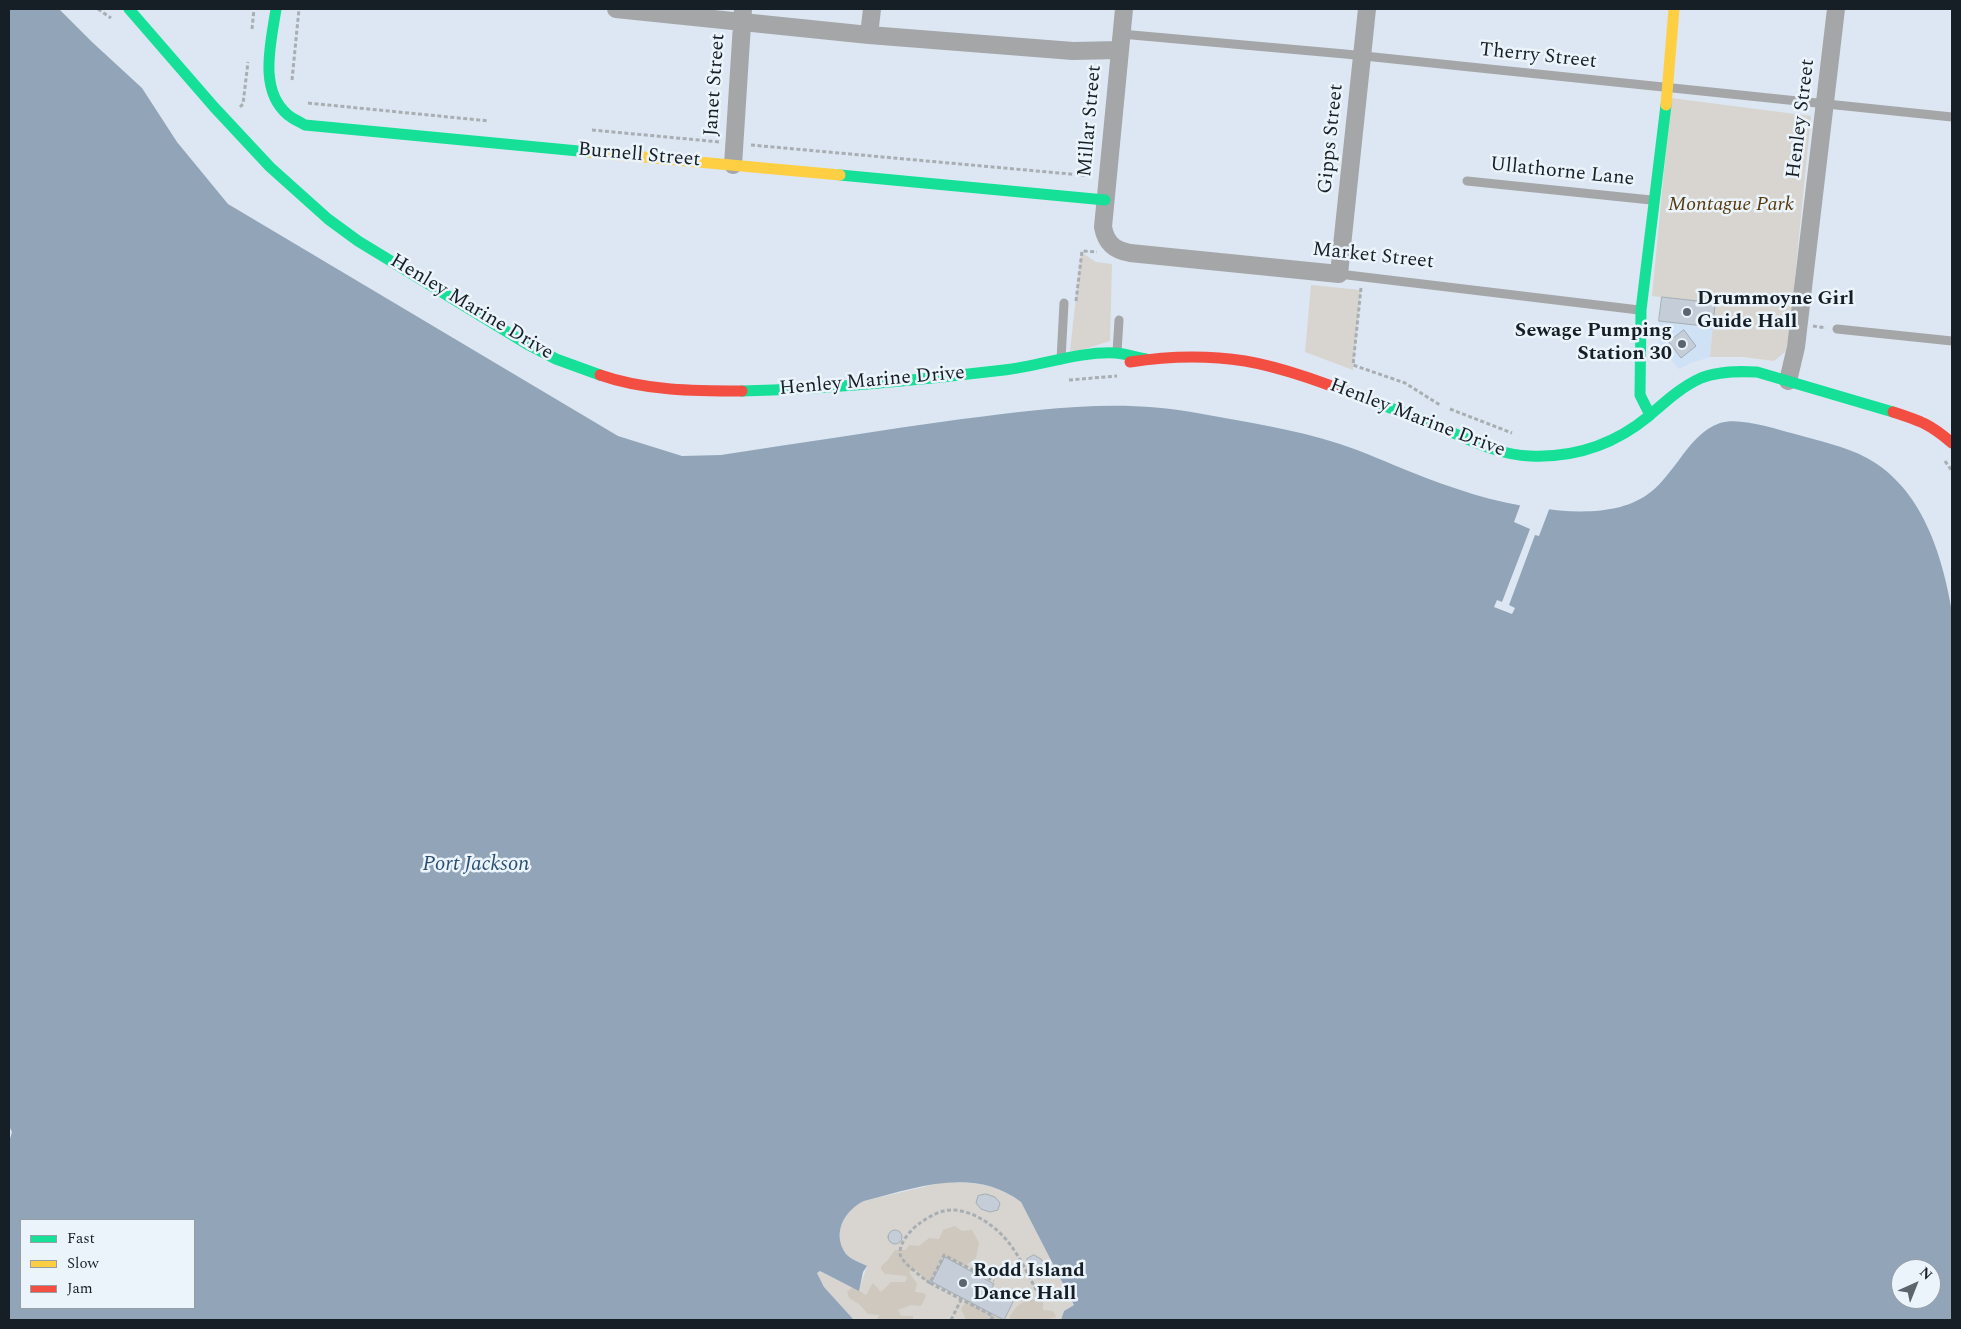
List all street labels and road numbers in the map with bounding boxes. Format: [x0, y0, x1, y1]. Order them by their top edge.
street label: Janet Street [700, 33, 732, 137]
street label: Therry Street [1478, 39, 1598, 75]
street label: Henley Street [1783, 58, 1821, 180]
street label: Millar Street [1074, 64, 1108, 178]
street label: Gipps Street [1314, 83, 1350, 195]
street label: Burnell Street [577, 139, 701, 173]
street label: Ullathorne Lane [1489, 153, 1635, 193]
street label: Market Street [1311, 239, 1435, 275]
street label: Henley Marine Drive [385, 250, 557, 366]
street label: Henley Marine Drive [778, 362, 966, 402]
street label: Henley Marine Drive [1326, 374, 1508, 464]

